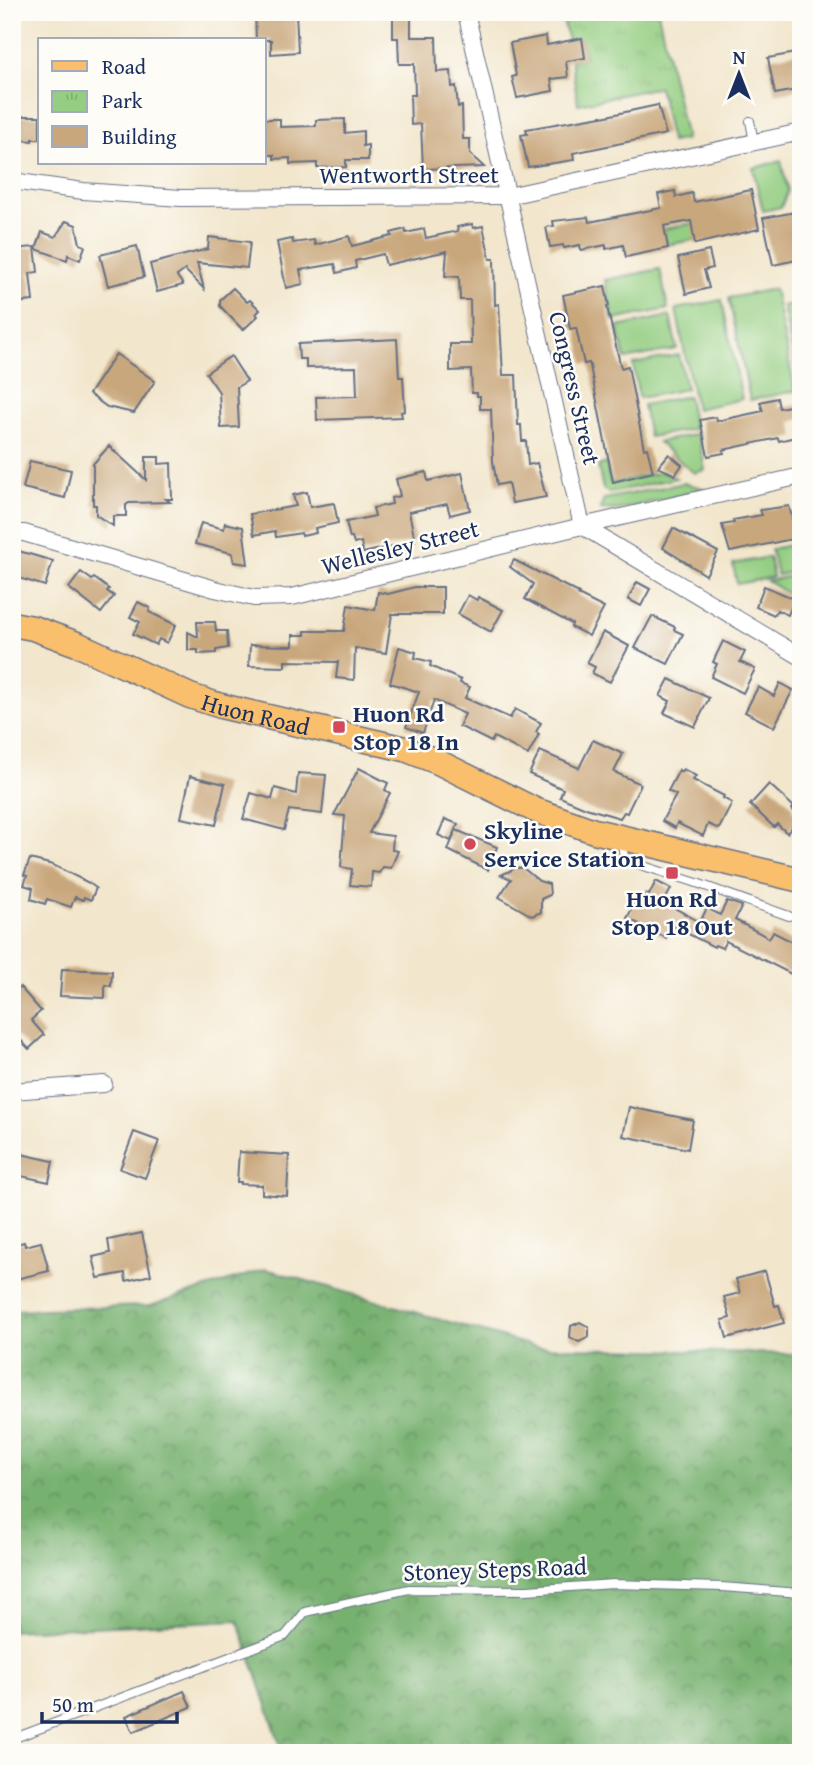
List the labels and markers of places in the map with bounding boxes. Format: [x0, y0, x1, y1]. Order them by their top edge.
place label: Huon Rd Stop 18 In [353, 696, 459, 759]
marker: Huon Rd Stop 18 In [331, 719, 347, 735]
place label: Skyline Service Station [484, 813, 645, 876]
marker: Skyline Service Station [462, 836, 478, 852]
marker: Huon Rd Stop 18 Out [664, 865, 680, 881]
place label: Huon Rd Stop 18 Out [611, 881, 733, 944]

